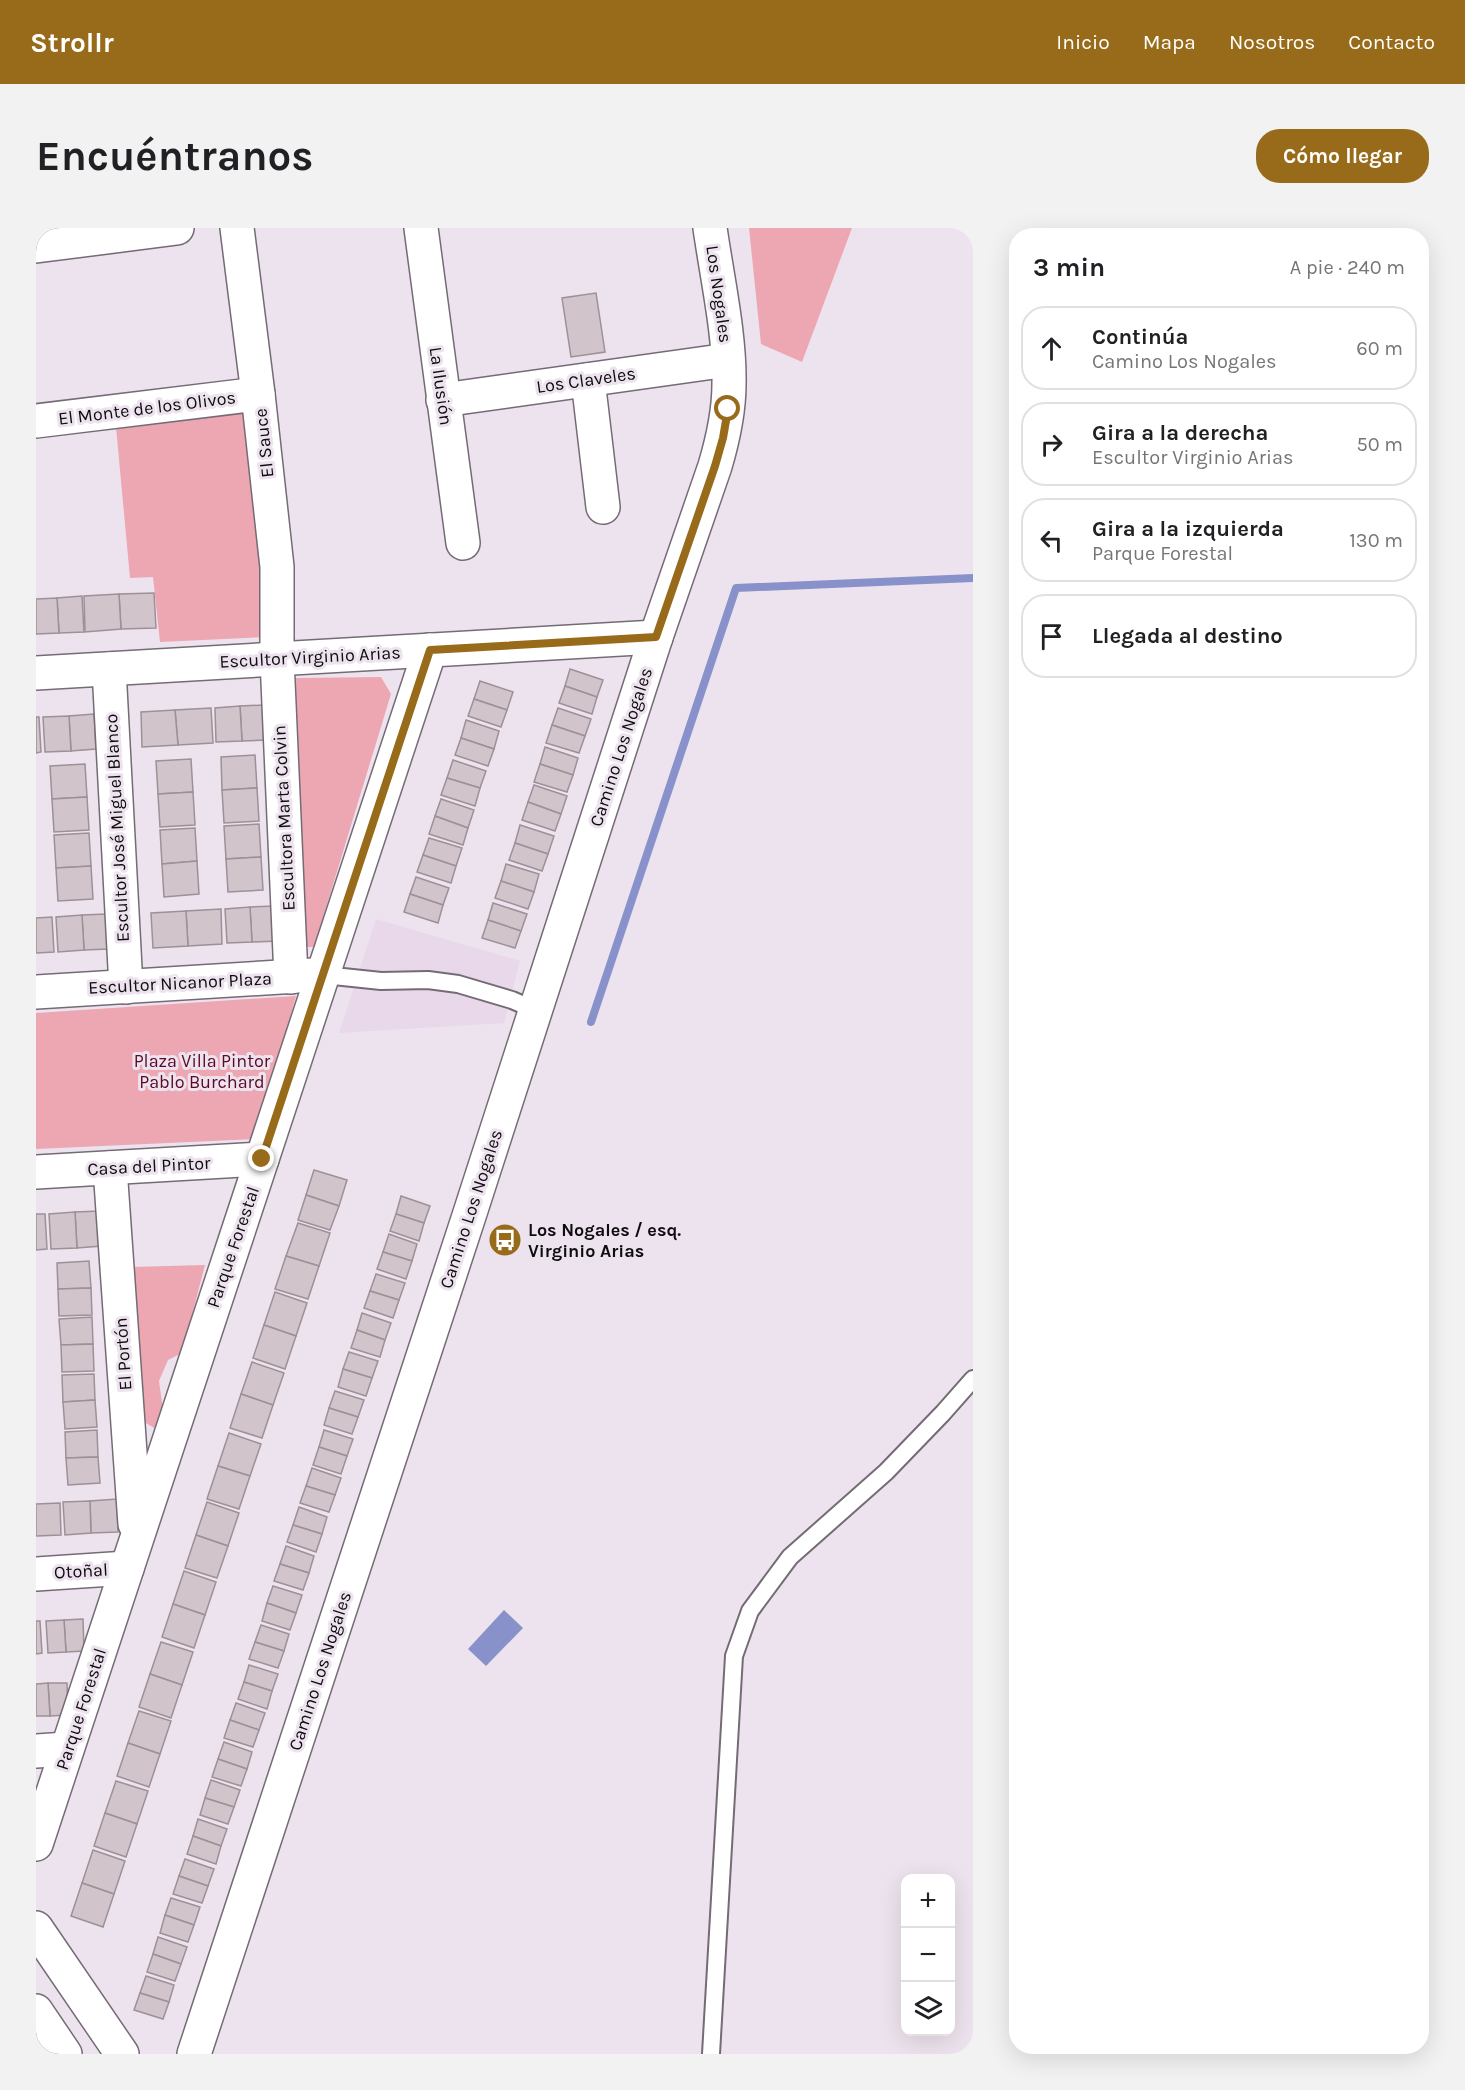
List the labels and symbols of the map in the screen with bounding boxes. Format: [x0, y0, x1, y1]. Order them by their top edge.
street label: Los Nogales [701, 244, 737, 344]
street label: La Ilusión [425, 345, 457, 427]
street label: Los Claveles [535, 362, 637, 398]
street label: El Monte de los Olivos [57, 386, 237, 430]
route start [714, 395, 740, 421]
street label: El Sauce [249, 407, 279, 479]
street label: Escultor Virginio Arias [219, 641, 401, 673]
street label: Camino Los Nogales [585, 665, 657, 829]
street label: Escultor José Miguel Blanco [100, 713, 134, 943]
street label: Escultora Marta Colvin [268, 725, 300, 911]
street label: Escultor Nicanor Plaza [88, 967, 272, 999]
park label: Plaza Villa Pintor Pablo Burchard [134, 1050, 271, 1093]
street label: Camino Los Nogales [435, 1127, 507, 1291]
route end [248, 1145, 274, 1171]
street label: Casa del Pintor [87, 1152, 212, 1180]
street label: Parque Forestal [202, 1183, 264, 1311]
place label: Los Nogales / esq. Virginio Arias [528, 1219, 681, 1262]
bus stop icon: Los Nogales / esq. Virginio Arias [487, 1222, 523, 1258]
street label: El Portón [109, 1317, 137, 1391]
street label: Otoñal [53, 1559, 109, 1583]
street label: Camino Los Nogales [284, 1589, 356, 1753]
street label: Parque Forestal [51, 1645, 111, 1773]

